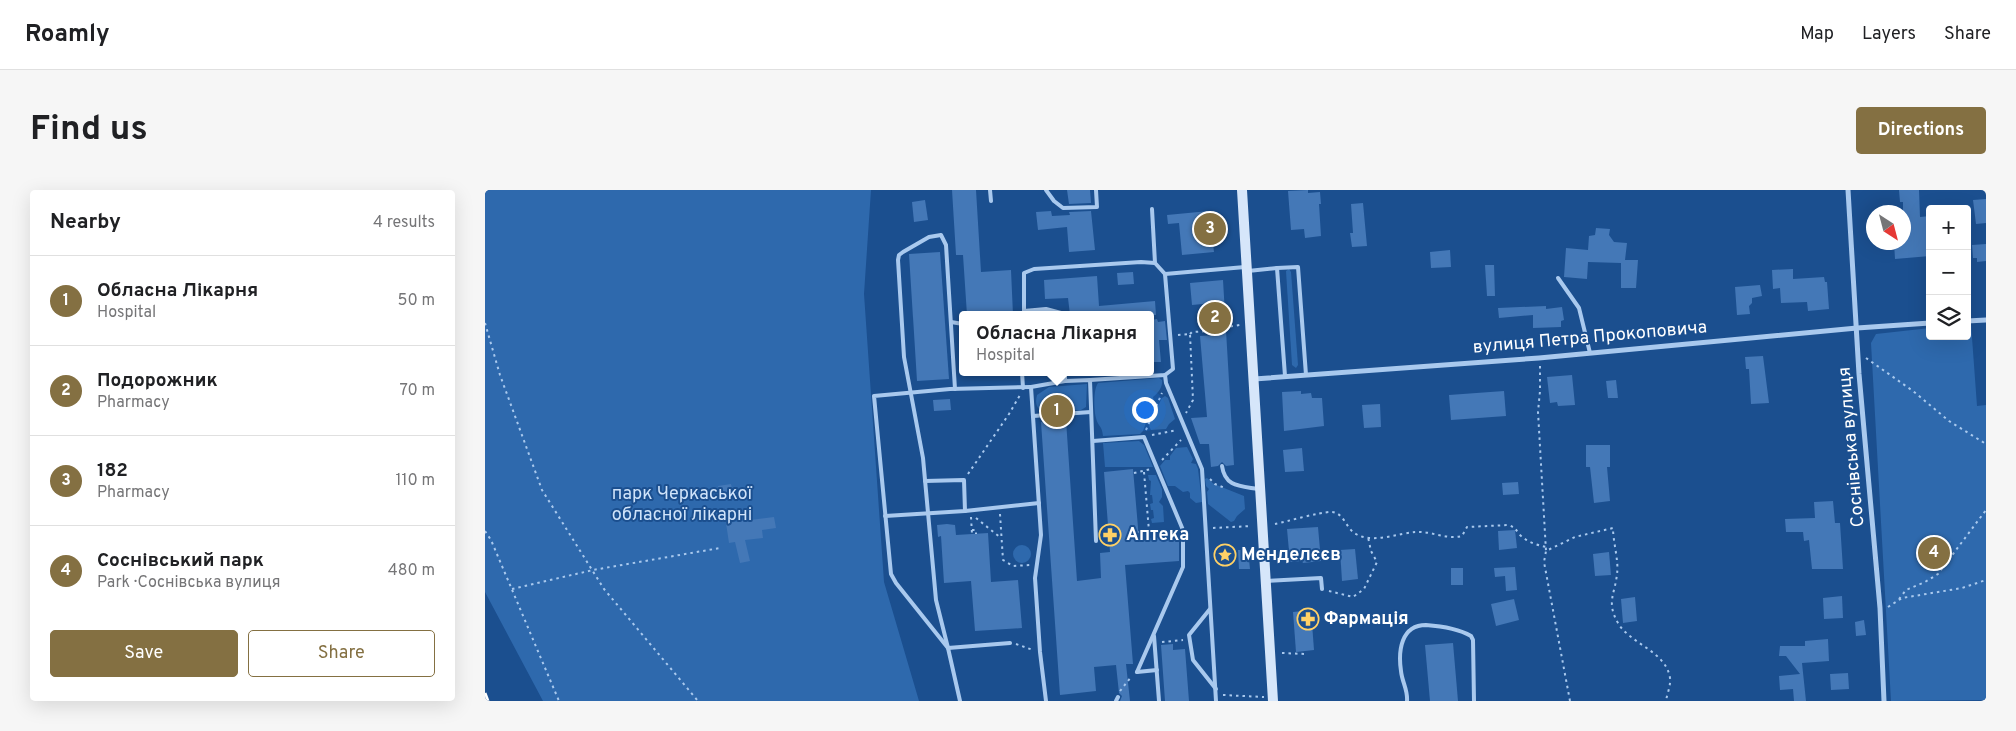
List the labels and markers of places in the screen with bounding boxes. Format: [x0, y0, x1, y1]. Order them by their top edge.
pin: 3 [1194, 210, 1226, 248]
pin: 2 [1199, 299, 1231, 337]
pin: 1 [1041, 392, 1073, 430]
pharmacy icon: Аптека [1098, 523, 1122, 547]
place label: Аптека [1126, 524, 1189, 547]
pin: 4 [1918, 534, 1950, 572]
place icon: Менделєєв [1213, 543, 1237, 567]
place label: Менделєєв [1241, 544, 1341, 567]
pharmacy icon: Фармація [1296, 607, 1320, 631]
place label: Фармація [1324, 608, 1409, 631]

